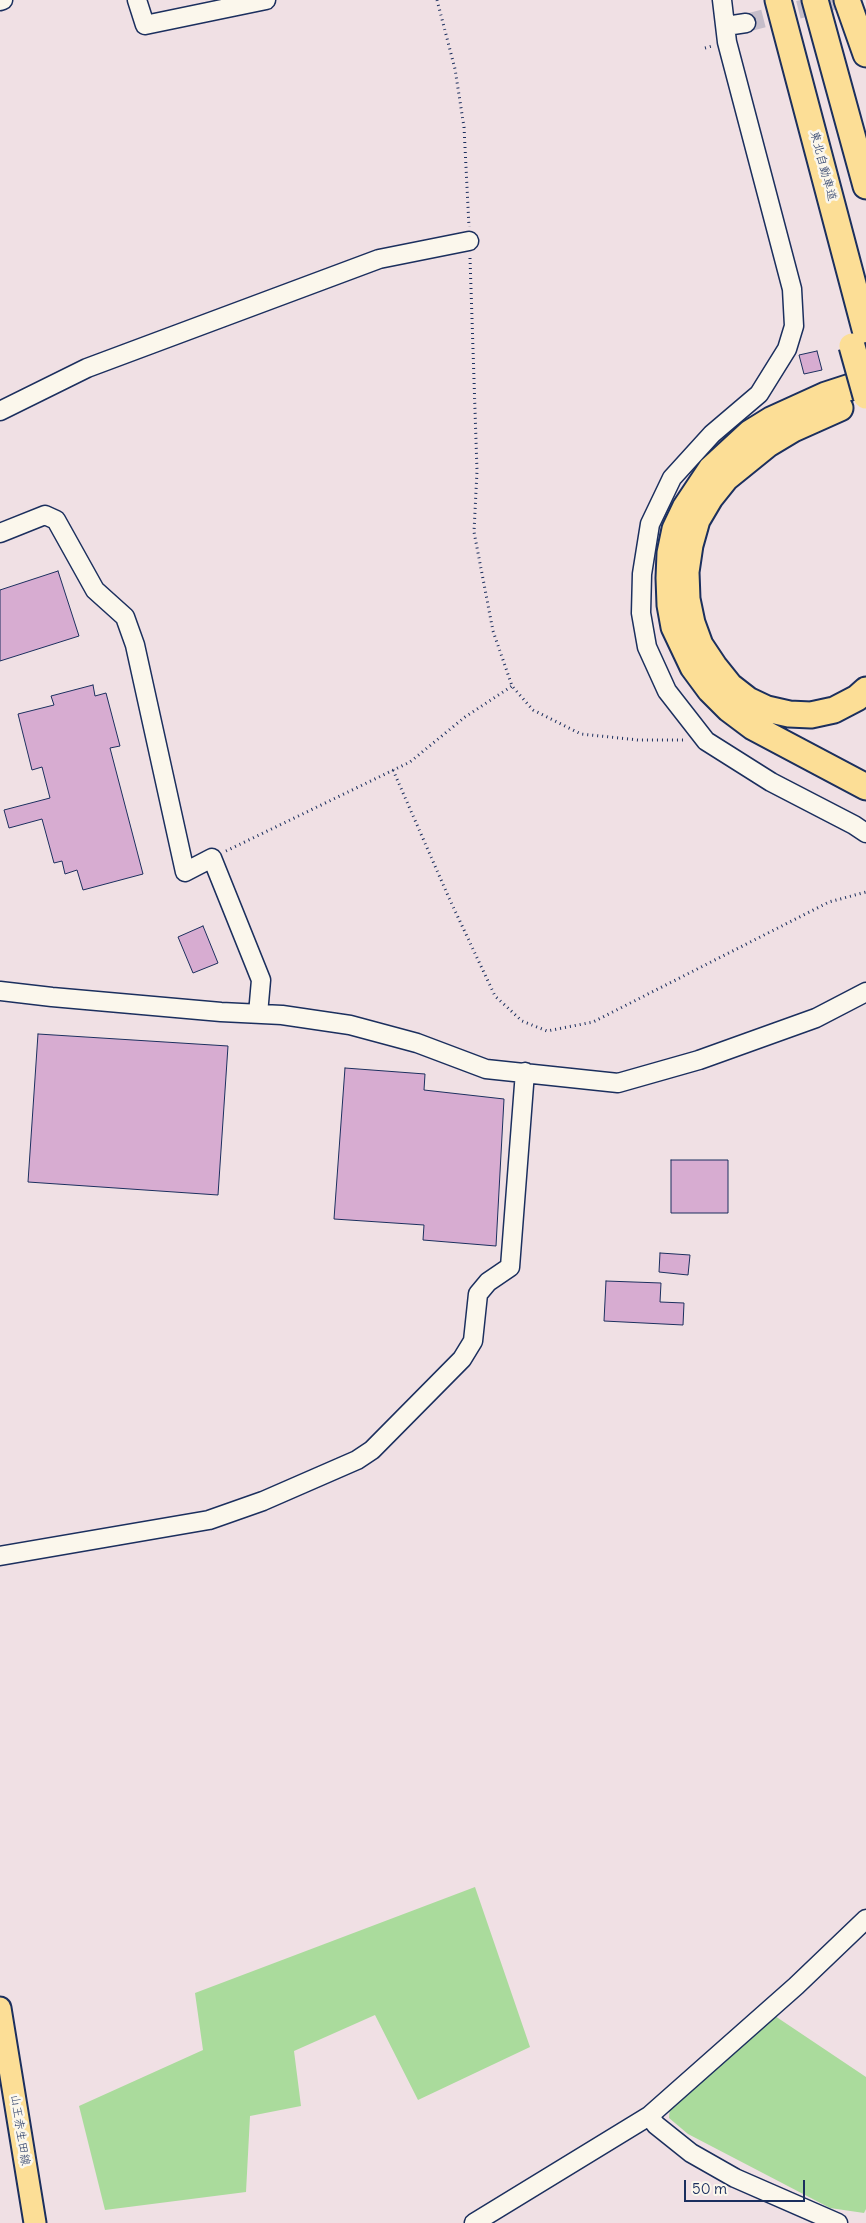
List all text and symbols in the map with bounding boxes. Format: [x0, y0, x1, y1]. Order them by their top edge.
street label: 東北自動車道 [807, 129, 839, 203]
street label: 山王赤生田線 [7, 2093, 33, 2167]
scale bar [686, 2170, 807, 2202]
text: 50 m [692, 2179, 727, 2198]

